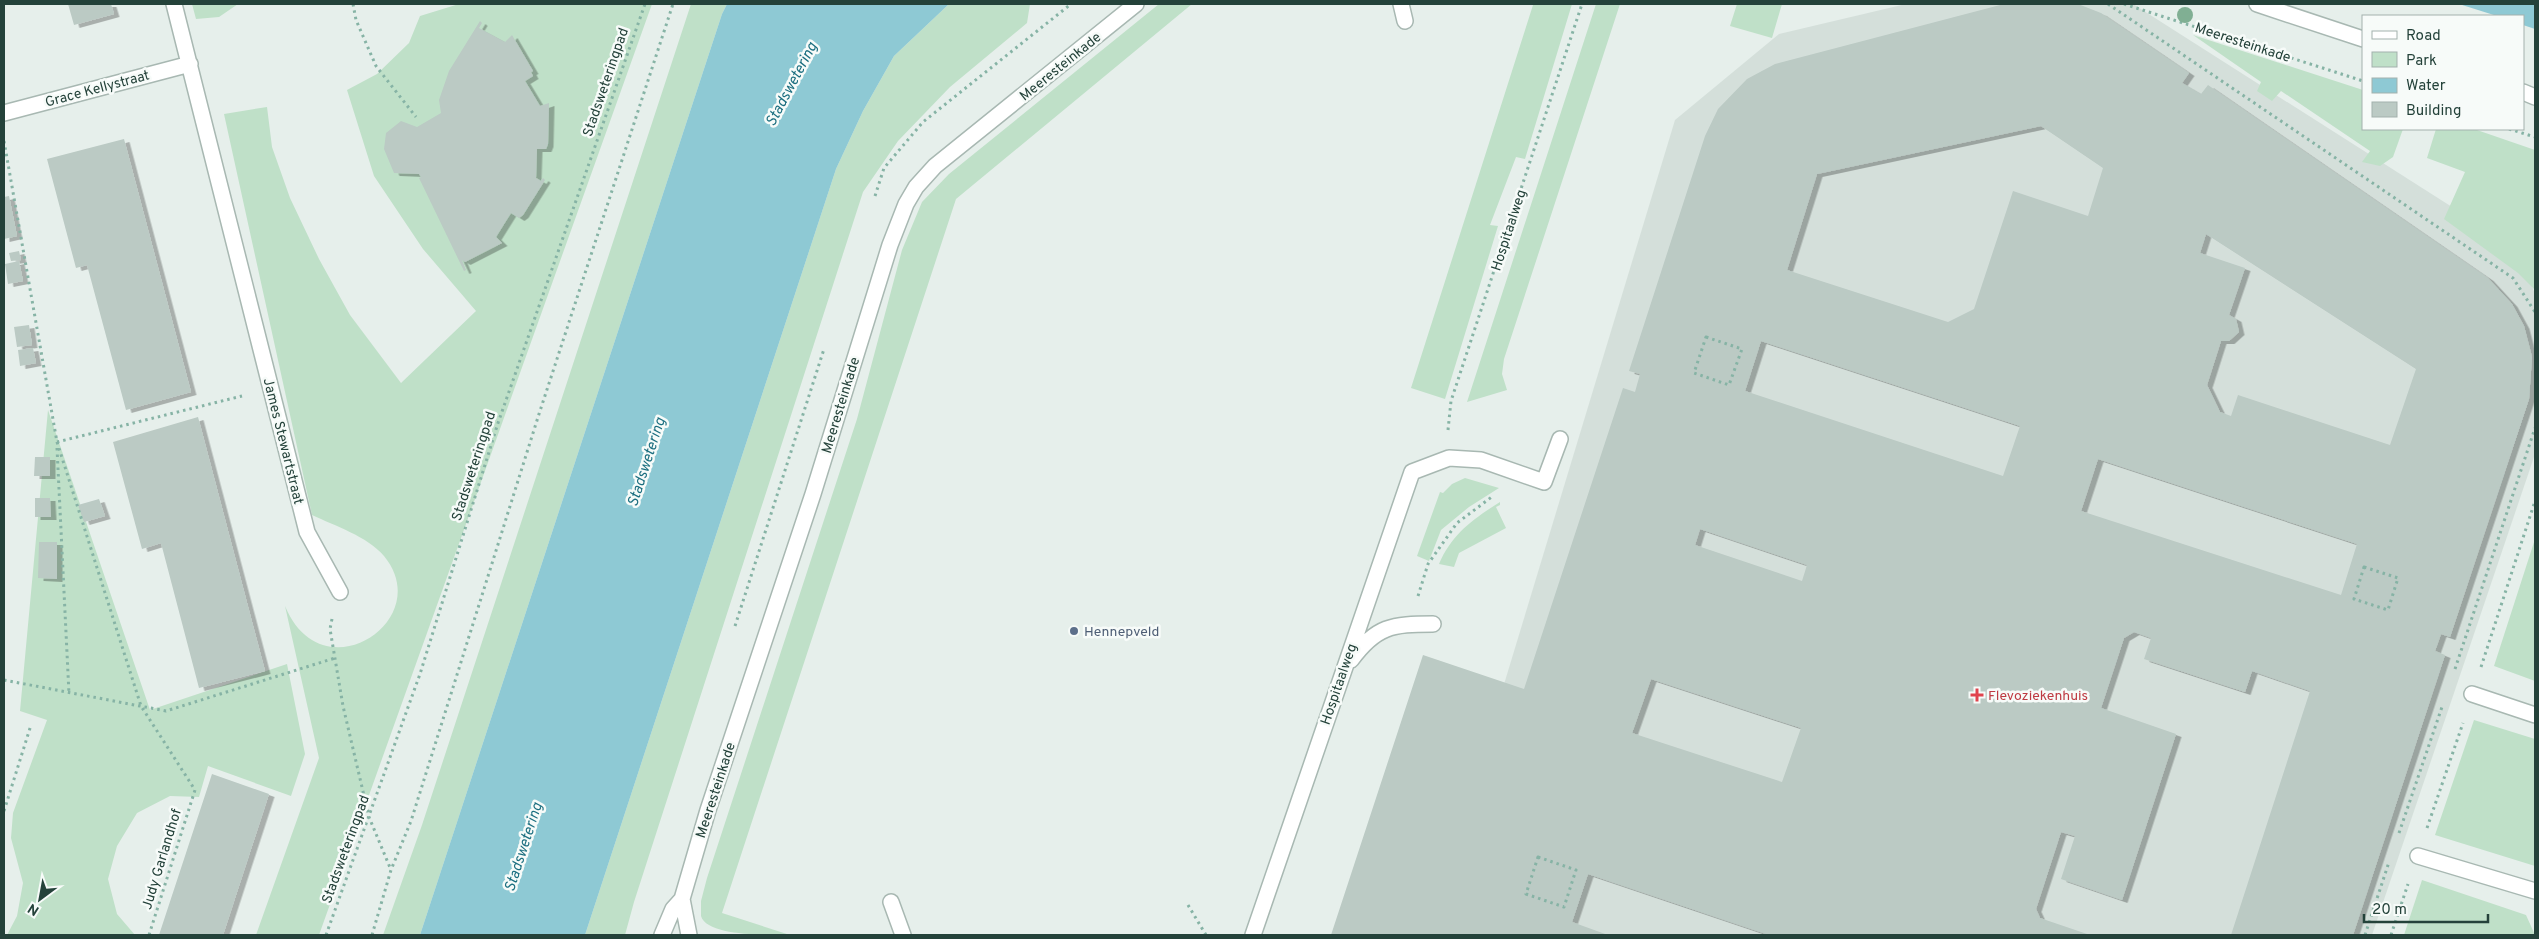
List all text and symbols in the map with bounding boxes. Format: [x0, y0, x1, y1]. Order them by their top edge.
legend [2362, 15, 2524, 130]
street label: Meeresteinkade [2192, 20, 2293, 67]
street label: Stadsweteringpad [580, 26, 633, 139]
text: Road [2406, 27, 2441, 46]
street label: Meeresteinkade [1017, 29, 1105, 105]
water label: Stadswetering [762, 39, 823, 130]
text: Park [2406, 52, 2437, 71]
street label: Grace Kellystraat [43, 67, 151, 112]
text: Water [2406, 77, 2446, 96]
text: Building [2406, 102, 2461, 121]
street label: Hospitaalweg [1488, 188, 1531, 273]
street label: Meeresteinkade [819, 355, 864, 456]
street label: James Stewartstraat [259, 376, 306, 506]
street label: Stadsweteringpad [449, 410, 500, 523]
water label: Stadswetering [624, 415, 671, 509]
place label: Hennepveld [1084, 624, 1159, 641]
marker: Hennepveld [1068, 625, 1080, 637]
street label: Hospitaalweg [1318, 642, 1361, 727]
marker: Flevoziekenhuis [1970, 688, 1984, 702]
place label: Flevoziekenhuis [1988, 688, 2088, 705]
street label: Meeresteinkade [693, 740, 740, 841]
street label: Stadsweteringpad [319, 793, 374, 906]
water label: Stadswetering [501, 800, 548, 894]
street label: Judy Garlandhof [139, 807, 186, 912]
north arrow [15, 874, 65, 924]
scale bar [2364, 892, 2488, 924]
text: N [25, 899, 43, 919]
text: 20 m [2372, 901, 2407, 920]

